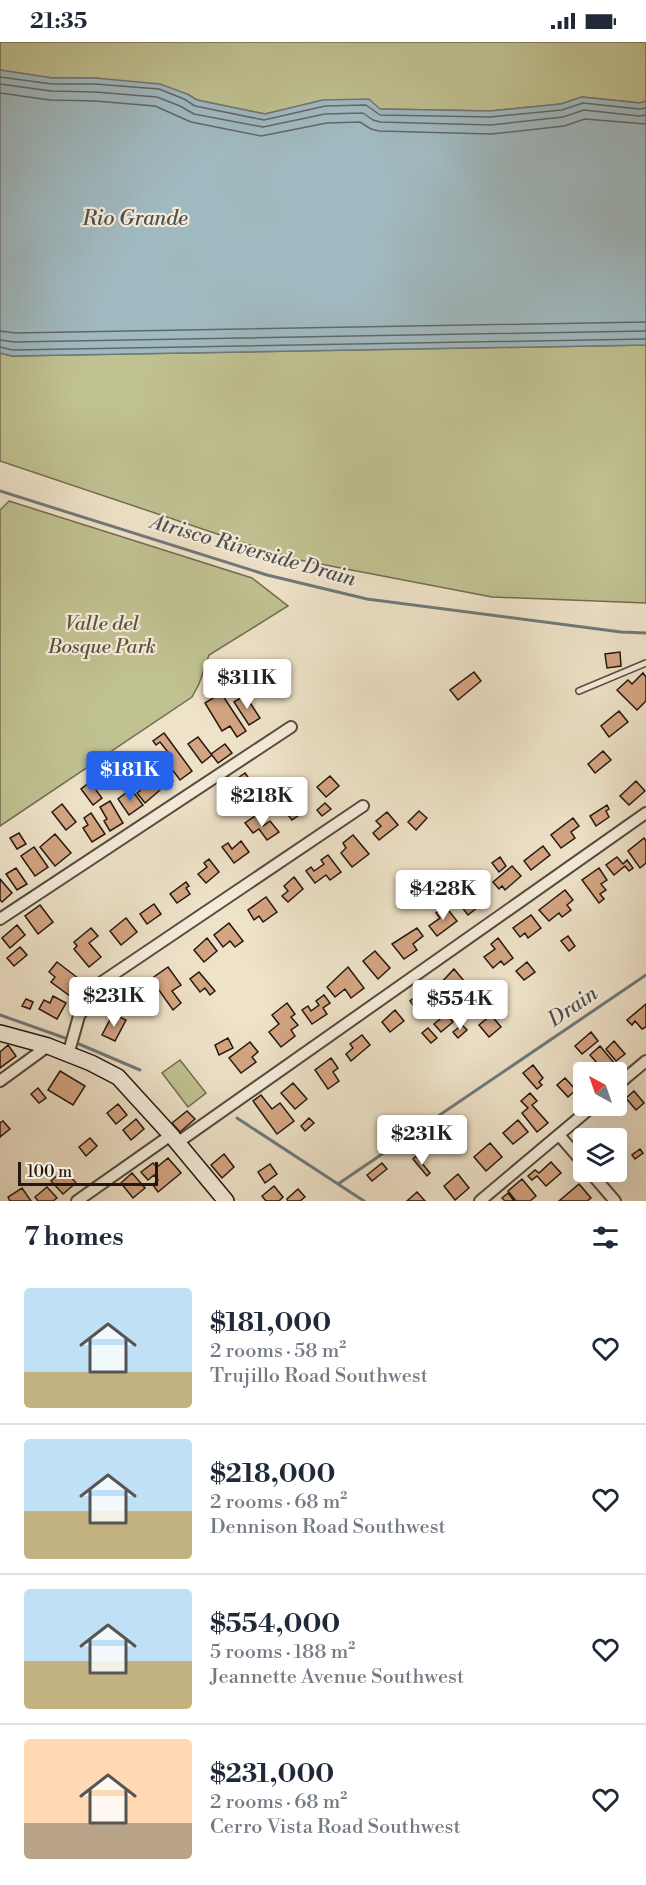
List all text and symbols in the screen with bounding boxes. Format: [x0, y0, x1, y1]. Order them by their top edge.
text: 21:35 [30, 8, 88, 35]
water label: Rio Grande [81, 206, 188, 232]
water label: Atrisco Riverside Drain [145, 509, 359, 593]
park label: Valle del Bosque Park [47, 612, 156, 660]
pin: $311K [205, 659, 289, 710]
text: $311K [217, 666, 277, 691]
pin: $181K [88, 751, 172, 802]
text: $181K [100, 758, 160, 783]
pin: $218K [220, 777, 304, 828]
text: $218K [231, 784, 293, 809]
pin: $428K [401, 870, 485, 921]
text: $428K [410, 877, 476, 902]
pin: $231K [72, 977, 156, 1028]
pin: $554K [418, 980, 502, 1031]
water label: Drain [542, 981, 603, 1034]
text: $231K [83, 984, 145, 1009]
text: $554K [427, 987, 493, 1012]
north arrow [573, 1062, 627, 1116]
map controls [573, 1062, 627, 1182]
pin: $231K [380, 1115, 464, 1166]
text: $231K [391, 1122, 453, 1147]
button: layers [573, 1128, 627, 1182]
scale bar [18, 1159, 158, 1186]
text: 100 m [27, 1162, 72, 1182]
text: 7 homes [24, 1221, 124, 1253]
icon: filters [589, 1221, 622, 1254]
text: $181,000 [210, 1307, 331, 1339]
icon: home [72, 1312, 144, 1384]
icon: heart [589, 1332, 622, 1365]
text: 2 rooms · 58 m² [210, 1339, 346, 1364]
text: Trujillo Road Southwest [210, 1364, 428, 1389]
text: $218,000 [210, 1458, 335, 1490]
icon: home [72, 1463, 144, 1535]
icon: heart [589, 1483, 622, 1516]
text: 2 rooms · 68 m² [210, 1490, 347, 1515]
text: Dennison Road Southwest [210, 1515, 446, 1540]
text: $554,000 [210, 1608, 340, 1640]
icon: home [72, 1613, 144, 1685]
icon: heart [589, 1633, 622, 1666]
text: 5 rooms · 188 m² [210, 1640, 355, 1665]
text: Jeannette Avenue Southwest [210, 1665, 464, 1690]
text: $231,000 [210, 1758, 334, 1790]
icon: home [72, 1763, 144, 1835]
icon: heart [589, 1783, 622, 1816]
text: 2 rooms · 68 m² [210, 1790, 347, 1815]
text: Cerro Vista Road Southwest [210, 1815, 460, 1840]

